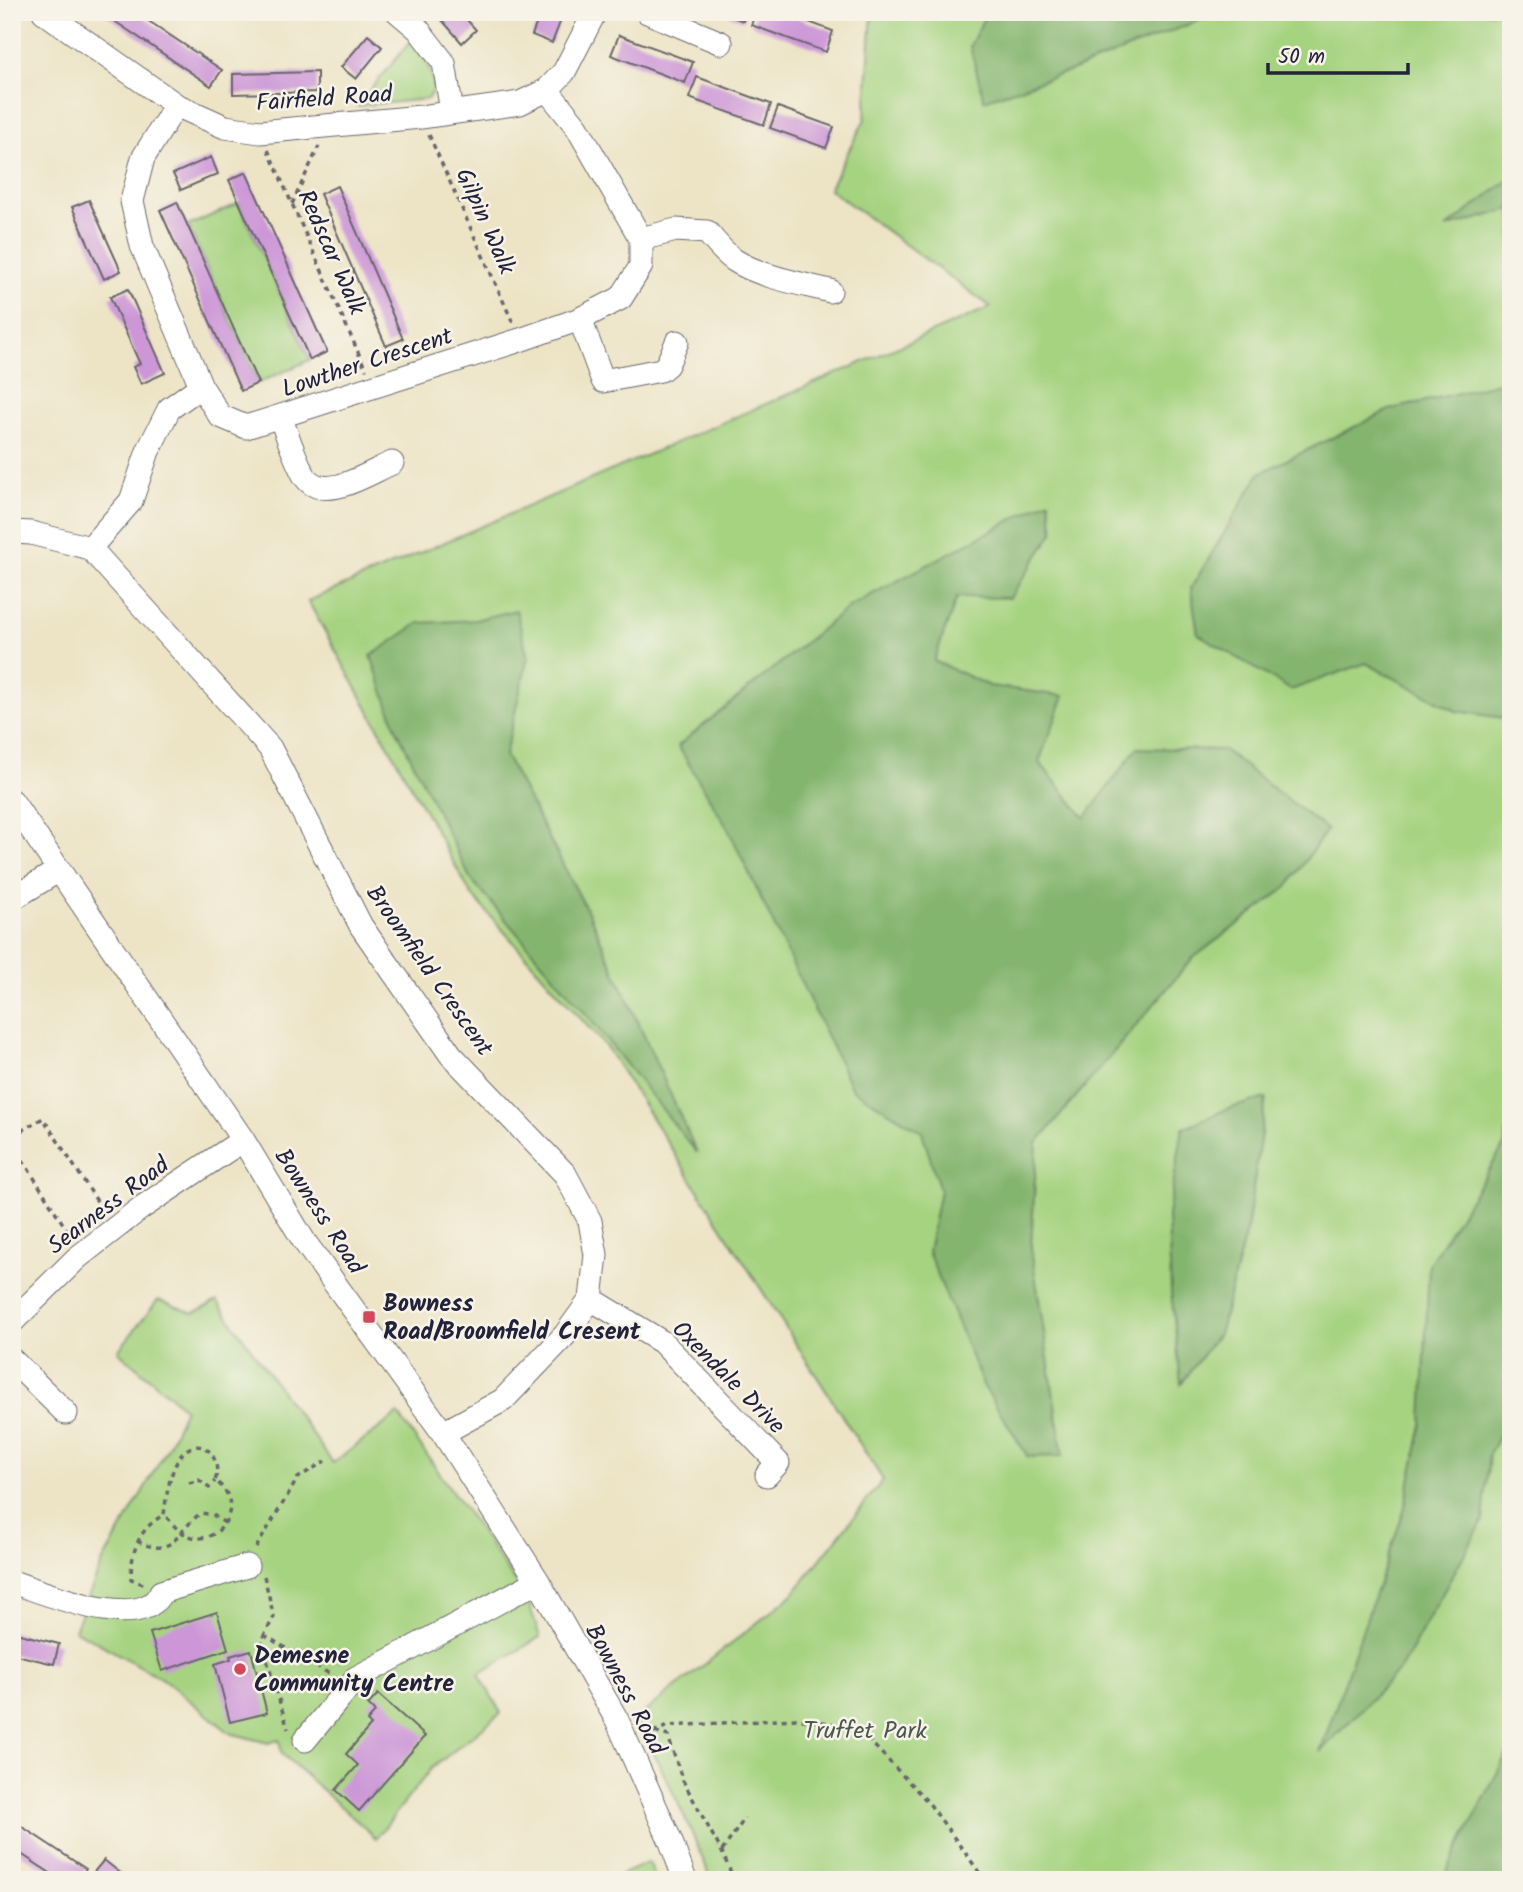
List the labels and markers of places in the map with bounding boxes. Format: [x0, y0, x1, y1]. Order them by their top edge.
place label: Bowness Road/Broomfield Cresent [383, 1285, 642, 1352]
marker: Bowness Road/Broomfield Cresent [361, 1309, 377, 1325]
place label: Demesne Community Centre [254, 1637, 454, 1704]
marker: Demesne Community Centre [232, 1661, 248, 1677]

